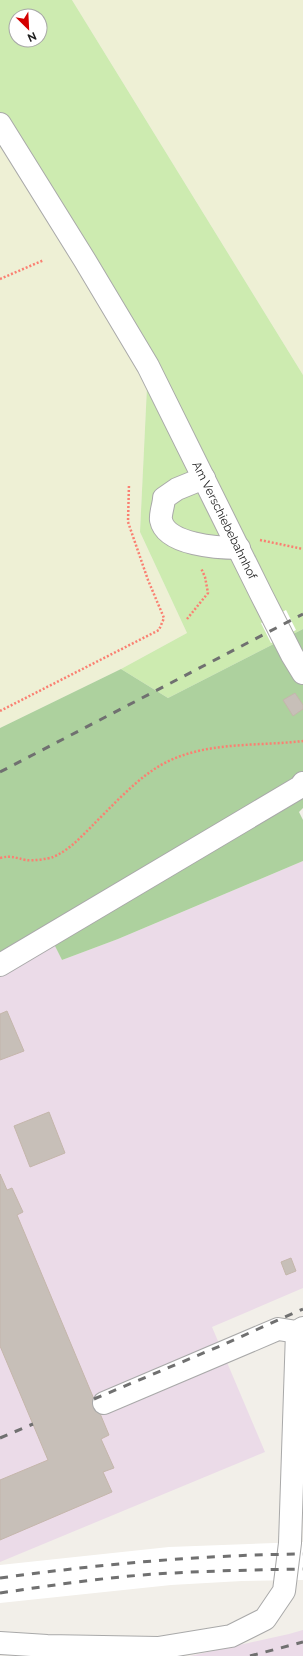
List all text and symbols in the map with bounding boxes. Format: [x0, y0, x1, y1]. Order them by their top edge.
north arrow [8, 8, 48, 48]
text: N [25, 29, 38, 44]
street label: Am Verschiebebahnhof [189, 459, 260, 583]

